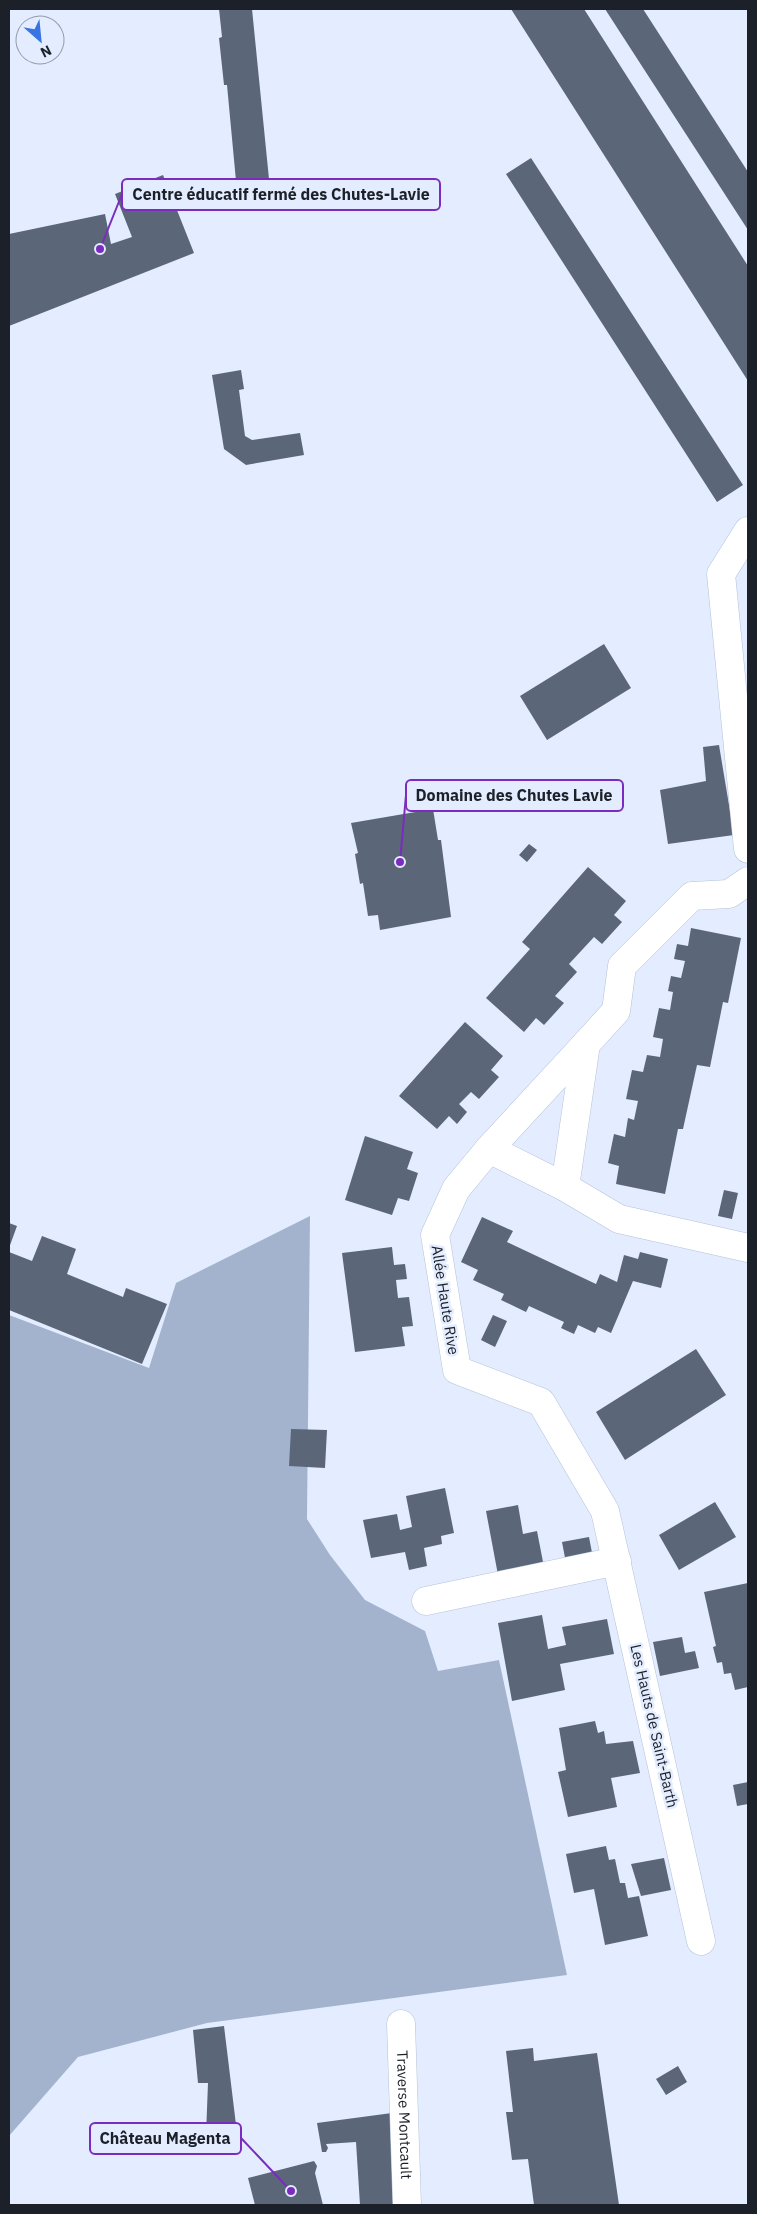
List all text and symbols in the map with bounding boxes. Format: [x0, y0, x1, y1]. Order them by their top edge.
north arrow [15, 15, 65, 65]
text: N [37, 41, 55, 62]
callout: Centre éducatif fermé des Chutes-Lavie [122, 179, 440, 210]
text: Centre éducatif fermé des Chutes-Lavie [132, 184, 430, 204]
callout: Domaine des Chutes Lavie [406, 780, 623, 811]
text: Domaine des Chutes Lavie [415, 785, 613, 805]
street label: Allée Haute Rive [427, 1244, 464, 1356]
street label: Les Hauts de Saint-Barth [626, 1642, 683, 1810]
street label: Traverse Montcault [393, 2050, 416, 2180]
callout: Château Magenta [90, 2123, 241, 2154]
text: Château Magenta [99, 2128, 231, 2148]

